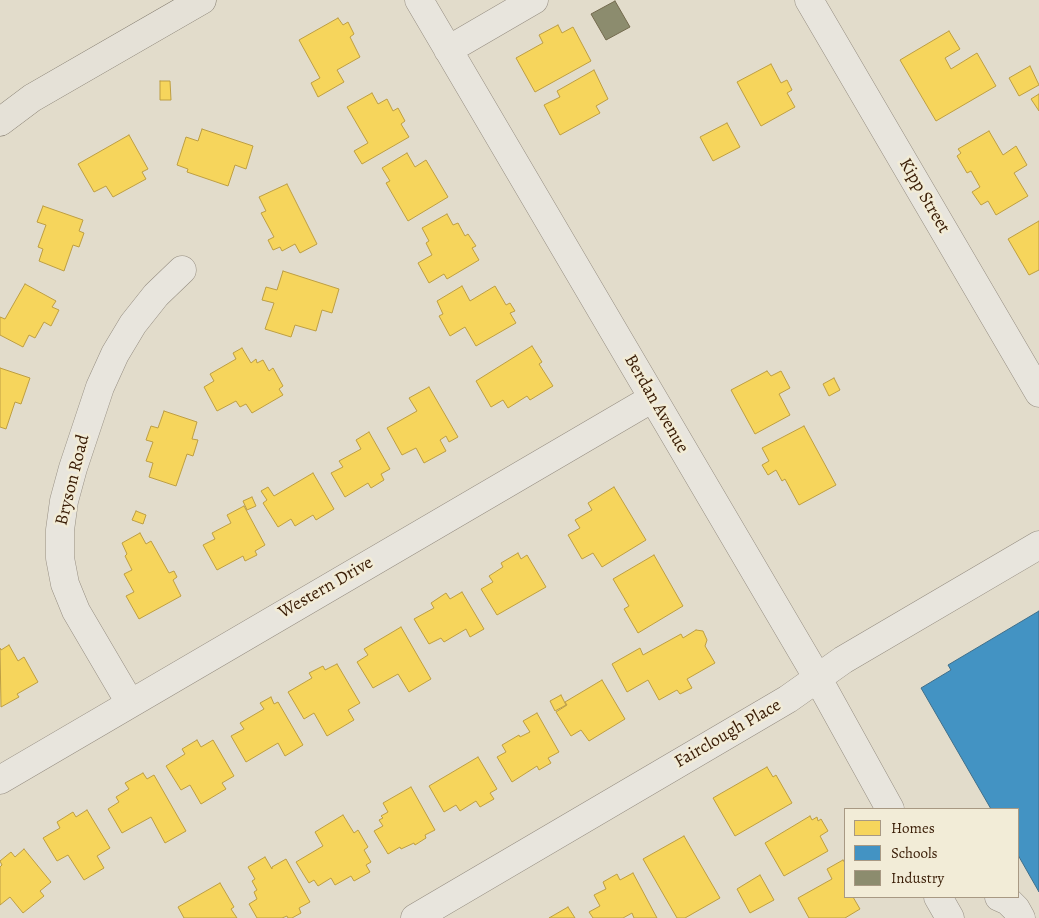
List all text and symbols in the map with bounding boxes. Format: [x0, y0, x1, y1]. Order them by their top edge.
street label: Kipp Street [894, 155, 954, 237]
street label: Berdan Avenue [619, 351, 693, 457]
street label: Bryson Road [51, 432, 95, 528]
street label: Western Drive [275, 552, 377, 624]
street label: Fairclough Place [671, 695, 785, 773]
legend [844, 808, 1019, 898]
text: Homes [891, 818, 935, 838]
text: Schools [891, 843, 938, 863]
text: Industry [891, 868, 944, 888]

